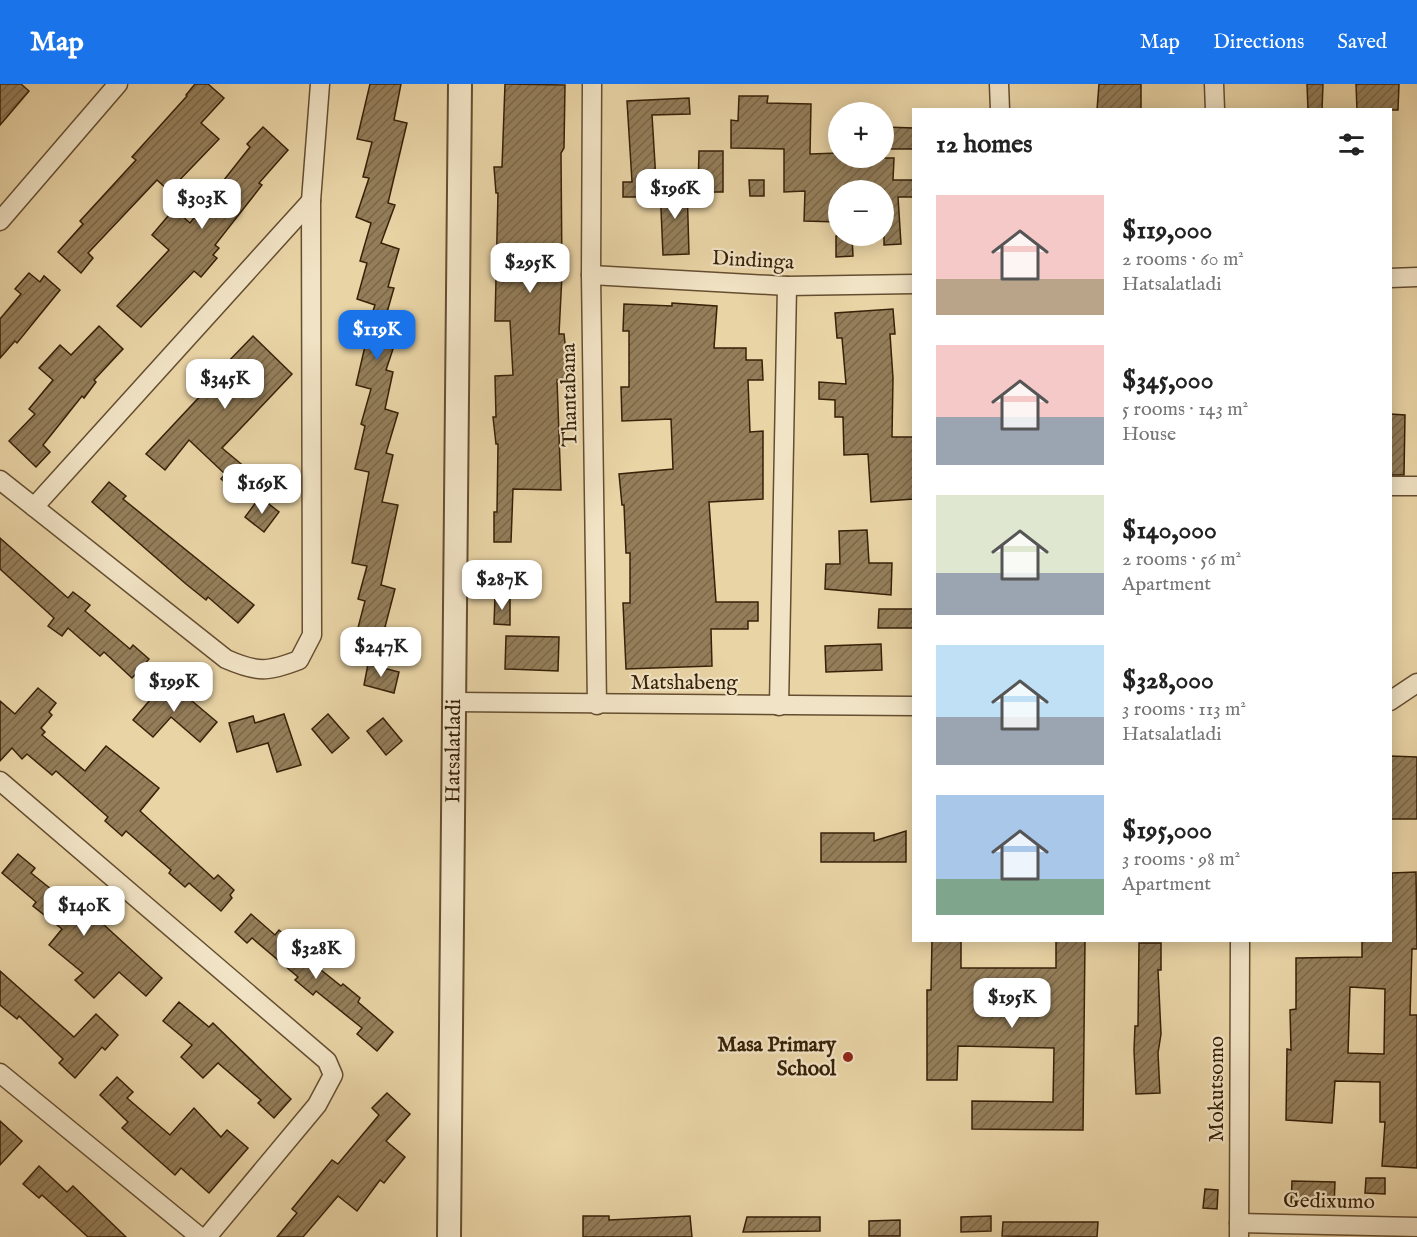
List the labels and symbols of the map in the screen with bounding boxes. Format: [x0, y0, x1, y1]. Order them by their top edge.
pin: $196K [633, 169, 717, 220]
pin: $303K [160, 179, 244, 230]
pin: $295K [488, 243, 572, 294]
street label: Dindinga [711, 245, 796, 277]
pin: $119K [335, 310, 419, 361]
street label: Thantabana [556, 342, 584, 447]
pin: $345K [183, 359, 267, 410]
pin: $169K [220, 464, 304, 515]
pin: $287K [460, 560, 544, 611]
pin: $247K [339, 627, 423, 678]
pin: $199K [132, 662, 216, 713]
street label: Matshabeng [630, 670, 738, 697]
street label: Hatsalatladi [440, 699, 468, 803]
pin: $140K [42, 886, 126, 937]
pin: $328K [274, 929, 358, 980]
pin: $195K [970, 978, 1054, 1029]
place label: Masa Primary School [717, 1032, 837, 1083]
street label: Mokutsomo [1204, 1036, 1231, 1142]
marker: Masa Primary School [841, 1050, 855, 1064]
street label: Gedixumo [1283, 1188, 1375, 1216]

